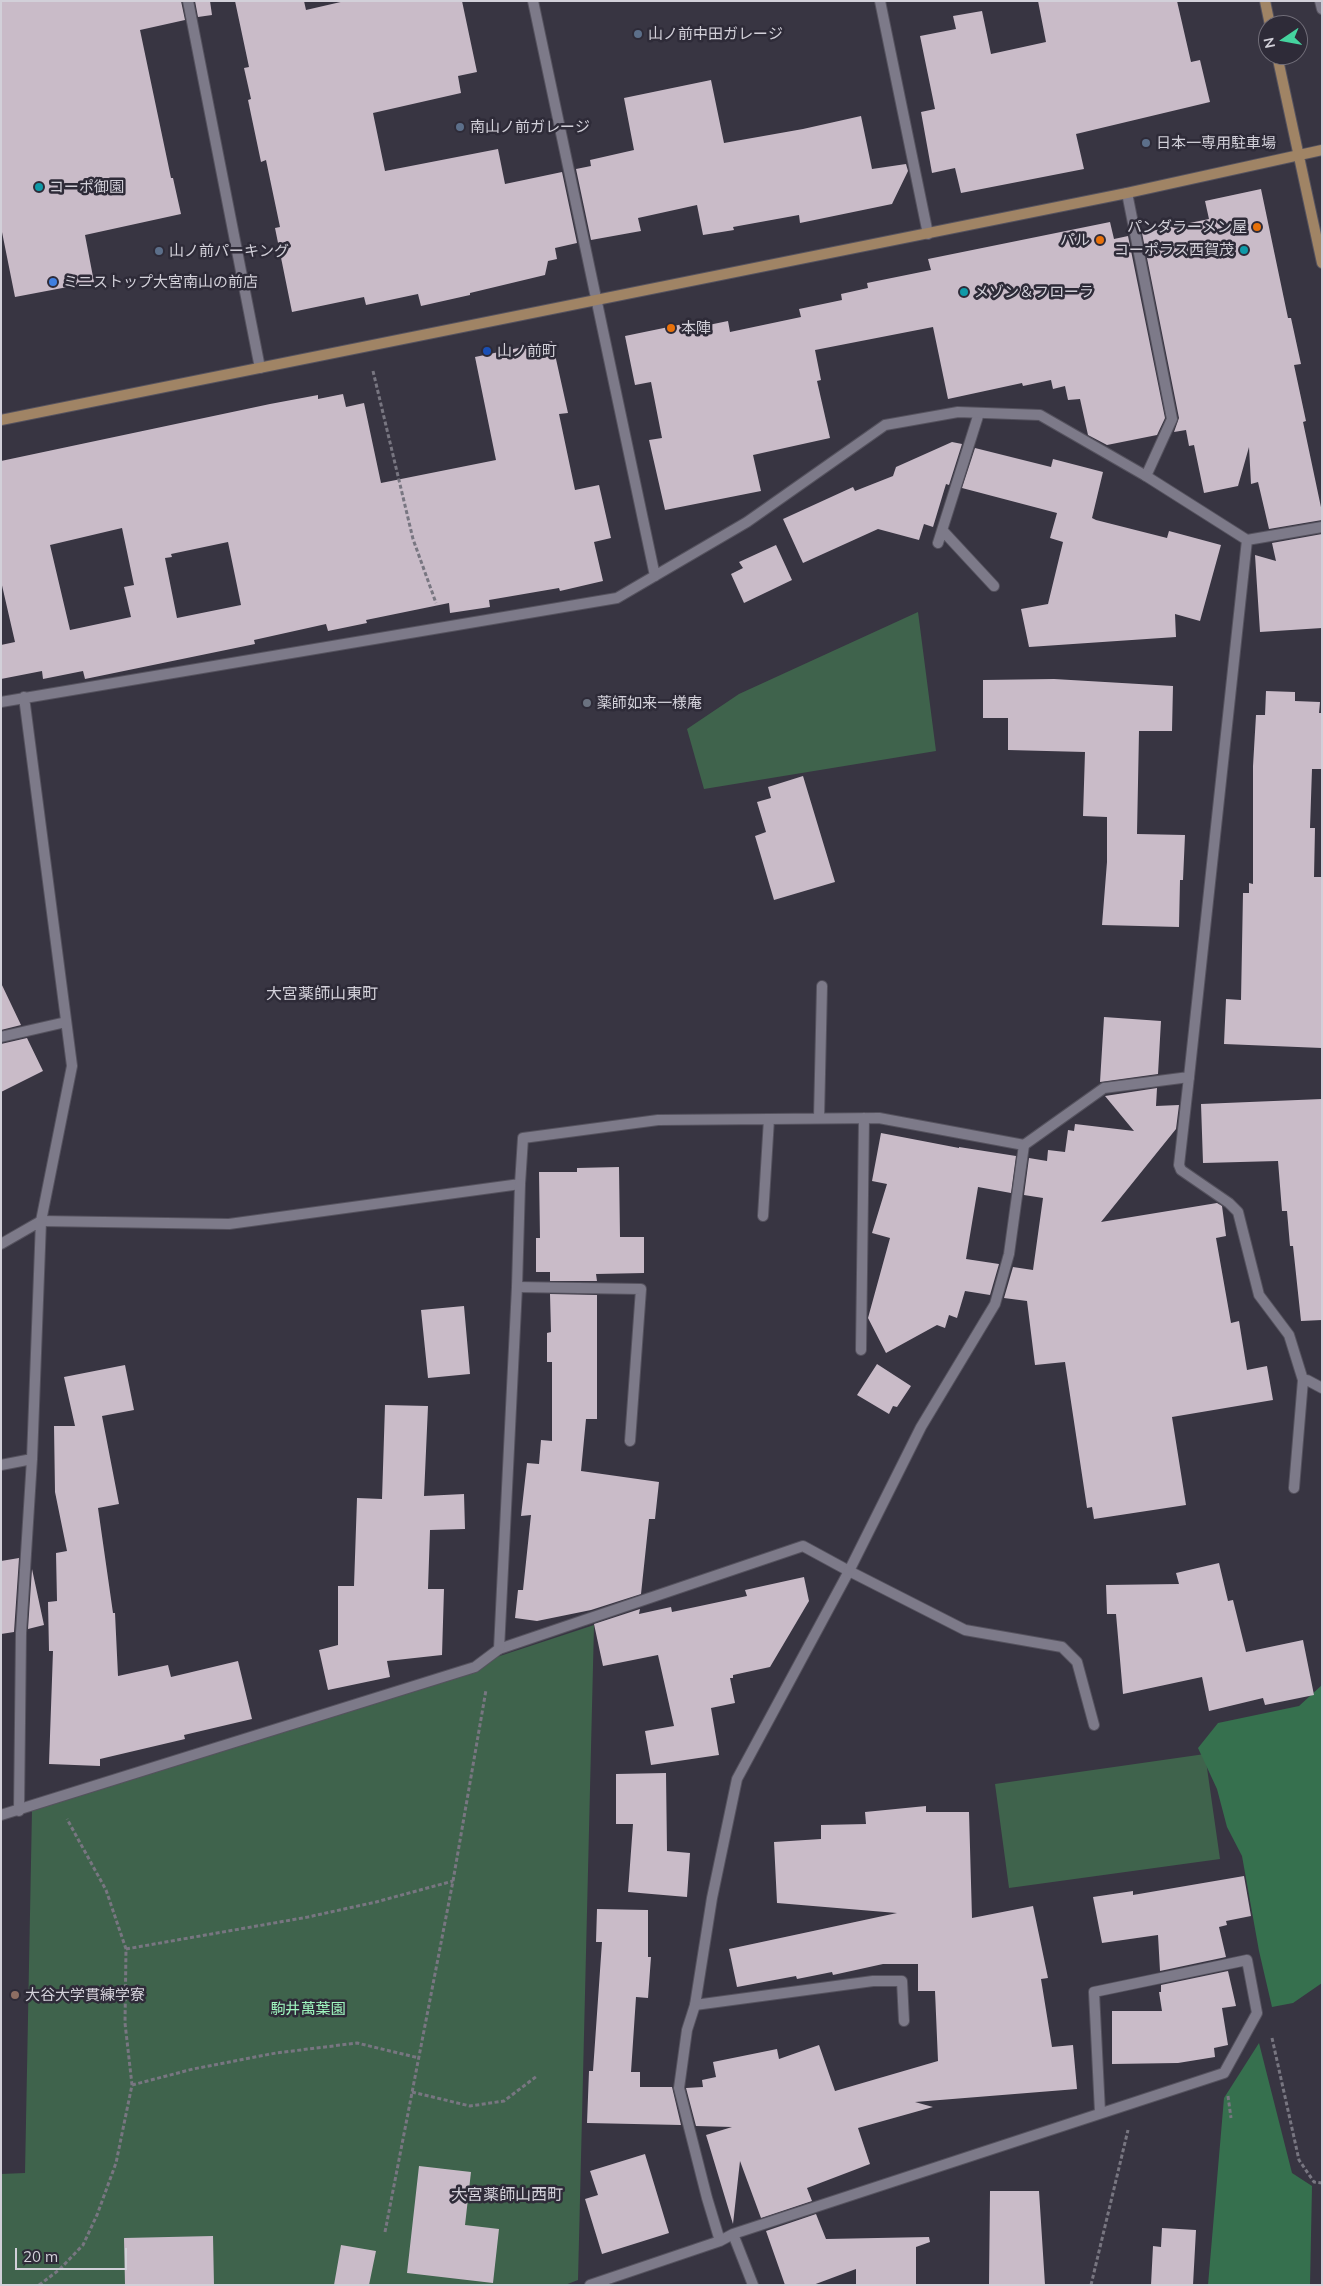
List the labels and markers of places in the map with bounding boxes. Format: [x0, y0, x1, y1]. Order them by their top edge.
place label: 山ノ前中田ガレージ [648, 25, 783, 43]
marker: 山ノ前中田ガレージ [632, 28, 644, 40]
place label: 南山ノ前ガレージ [470, 118, 590, 136]
marker: 南山ノ前ガレージ [454, 121, 466, 133]
place label: 日本一専用駐車場 [1156, 134, 1276, 152]
marker: 日本一専用駐車場 [1140, 137, 1152, 149]
place label: コーポ御園 [49, 178, 124, 196]
marker: コーポ御園 [33, 181, 45, 193]
place label: パンダラーメン屋 [1127, 218, 1247, 236]
marker: パンダラーメン屋 [1251, 221, 1263, 233]
place label: パル [1060, 231, 1090, 249]
marker: パル [1094, 234, 1106, 246]
place label: コーポラス西賀茂 [1114, 241, 1234, 259]
place label: 山ノ前パーキング [169, 242, 289, 260]
marker: コーポラス西賀茂 [1238, 244, 1250, 256]
marker: 山ノ前パーキング [153, 245, 165, 257]
place label: ミニストップ大宮南山の前店 [63, 273, 258, 291]
marker: ミニストップ大宮南山の前店 [47, 276, 59, 288]
place label: メゾン＆フローラ [974, 283, 1094, 301]
marker: メゾン＆フローラ [958, 286, 970, 298]
place label: 本陣 [681, 319, 711, 337]
marker: 本陣 [665, 322, 677, 334]
place label: 山ノ前町 [497, 342, 557, 360]
marker: 山ノ前町 [481, 345, 493, 357]
place label: 薬師如来一様庵 [597, 694, 702, 712]
marker: 薬師如来一様庵 [581, 697, 593, 709]
place label: 大谷大学貫練学寮 [25, 1986, 145, 2004]
marker: 大谷大学貫練学寮 [9, 1989, 21, 2001]

